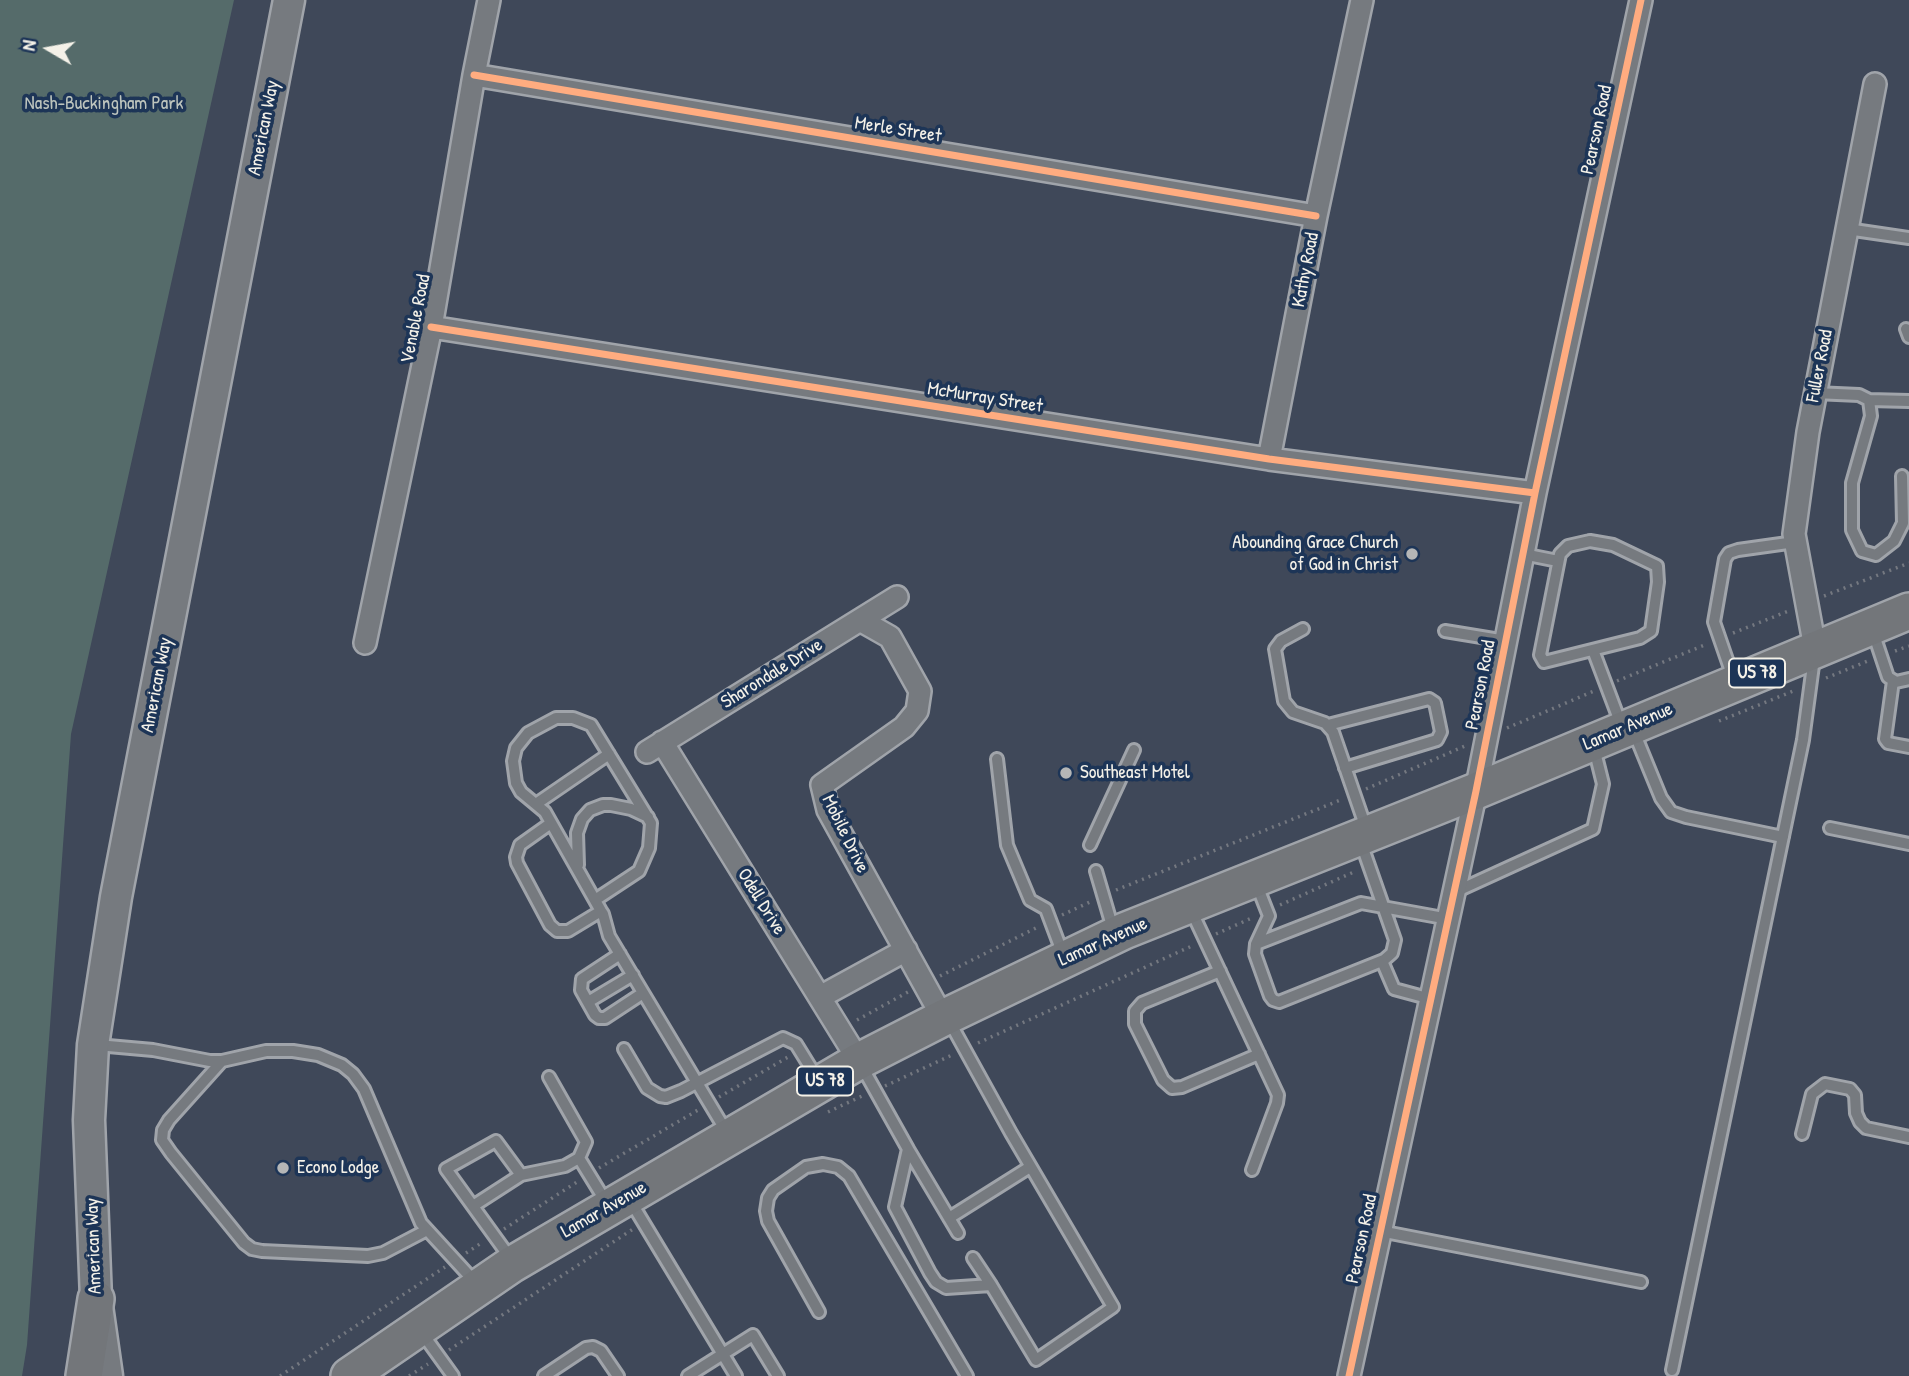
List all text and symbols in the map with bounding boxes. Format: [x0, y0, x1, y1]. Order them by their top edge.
north arrow [14, 14, 84, 84]
text: N [15, 38, 42, 53]
street label: American Way [244, 79, 284, 177]
street label: Pearson Road [1576, 83, 1618, 177]
park label: Nash-Buckingham Park [25, 93, 183, 115]
street label: Merle Street [853, 112, 943, 148]
street label: Kathy Road [1288, 231, 1324, 309]
street label: Venable Road [396, 273, 436, 365]
street label: Fuller Road [1802, 328, 1838, 404]
street label: McMurray Street [926, 378, 1044, 418]
place label: Abounding Grace Church of God in Christ [1232, 532, 1398, 576]
marker: Abounding Grace Church of God in Christ [1404, 546, 1420, 562]
street label: Sharondale Drive [717, 634, 827, 714]
street label: American Way [137, 636, 177, 734]
street label: Pearson Road [1461, 638, 1501, 732]
road number: US 78 [1729, 658, 1785, 688]
street label: Lamar Avenue [1580, 698, 1676, 756]
place label: Southeast Motel [1080, 762, 1190, 784]
marker: Southeast Motel [1058, 765, 1074, 781]
street label: Mobile Drive [816, 791, 874, 877]
street label: Odell Drive [732, 865, 790, 939]
street label: Lamar Avenue [1055, 912, 1151, 972]
road number: US 78 [797, 1066, 853, 1096]
place label: Econo Lodge [297, 1157, 379, 1179]
marker: Econo Lodge [275, 1160, 291, 1176]
street label: Lamar Avenue [557, 1176, 651, 1244]
street label: Pearson Road [1341, 1192, 1383, 1286]
street label: American Way [81, 1197, 107, 1295]

